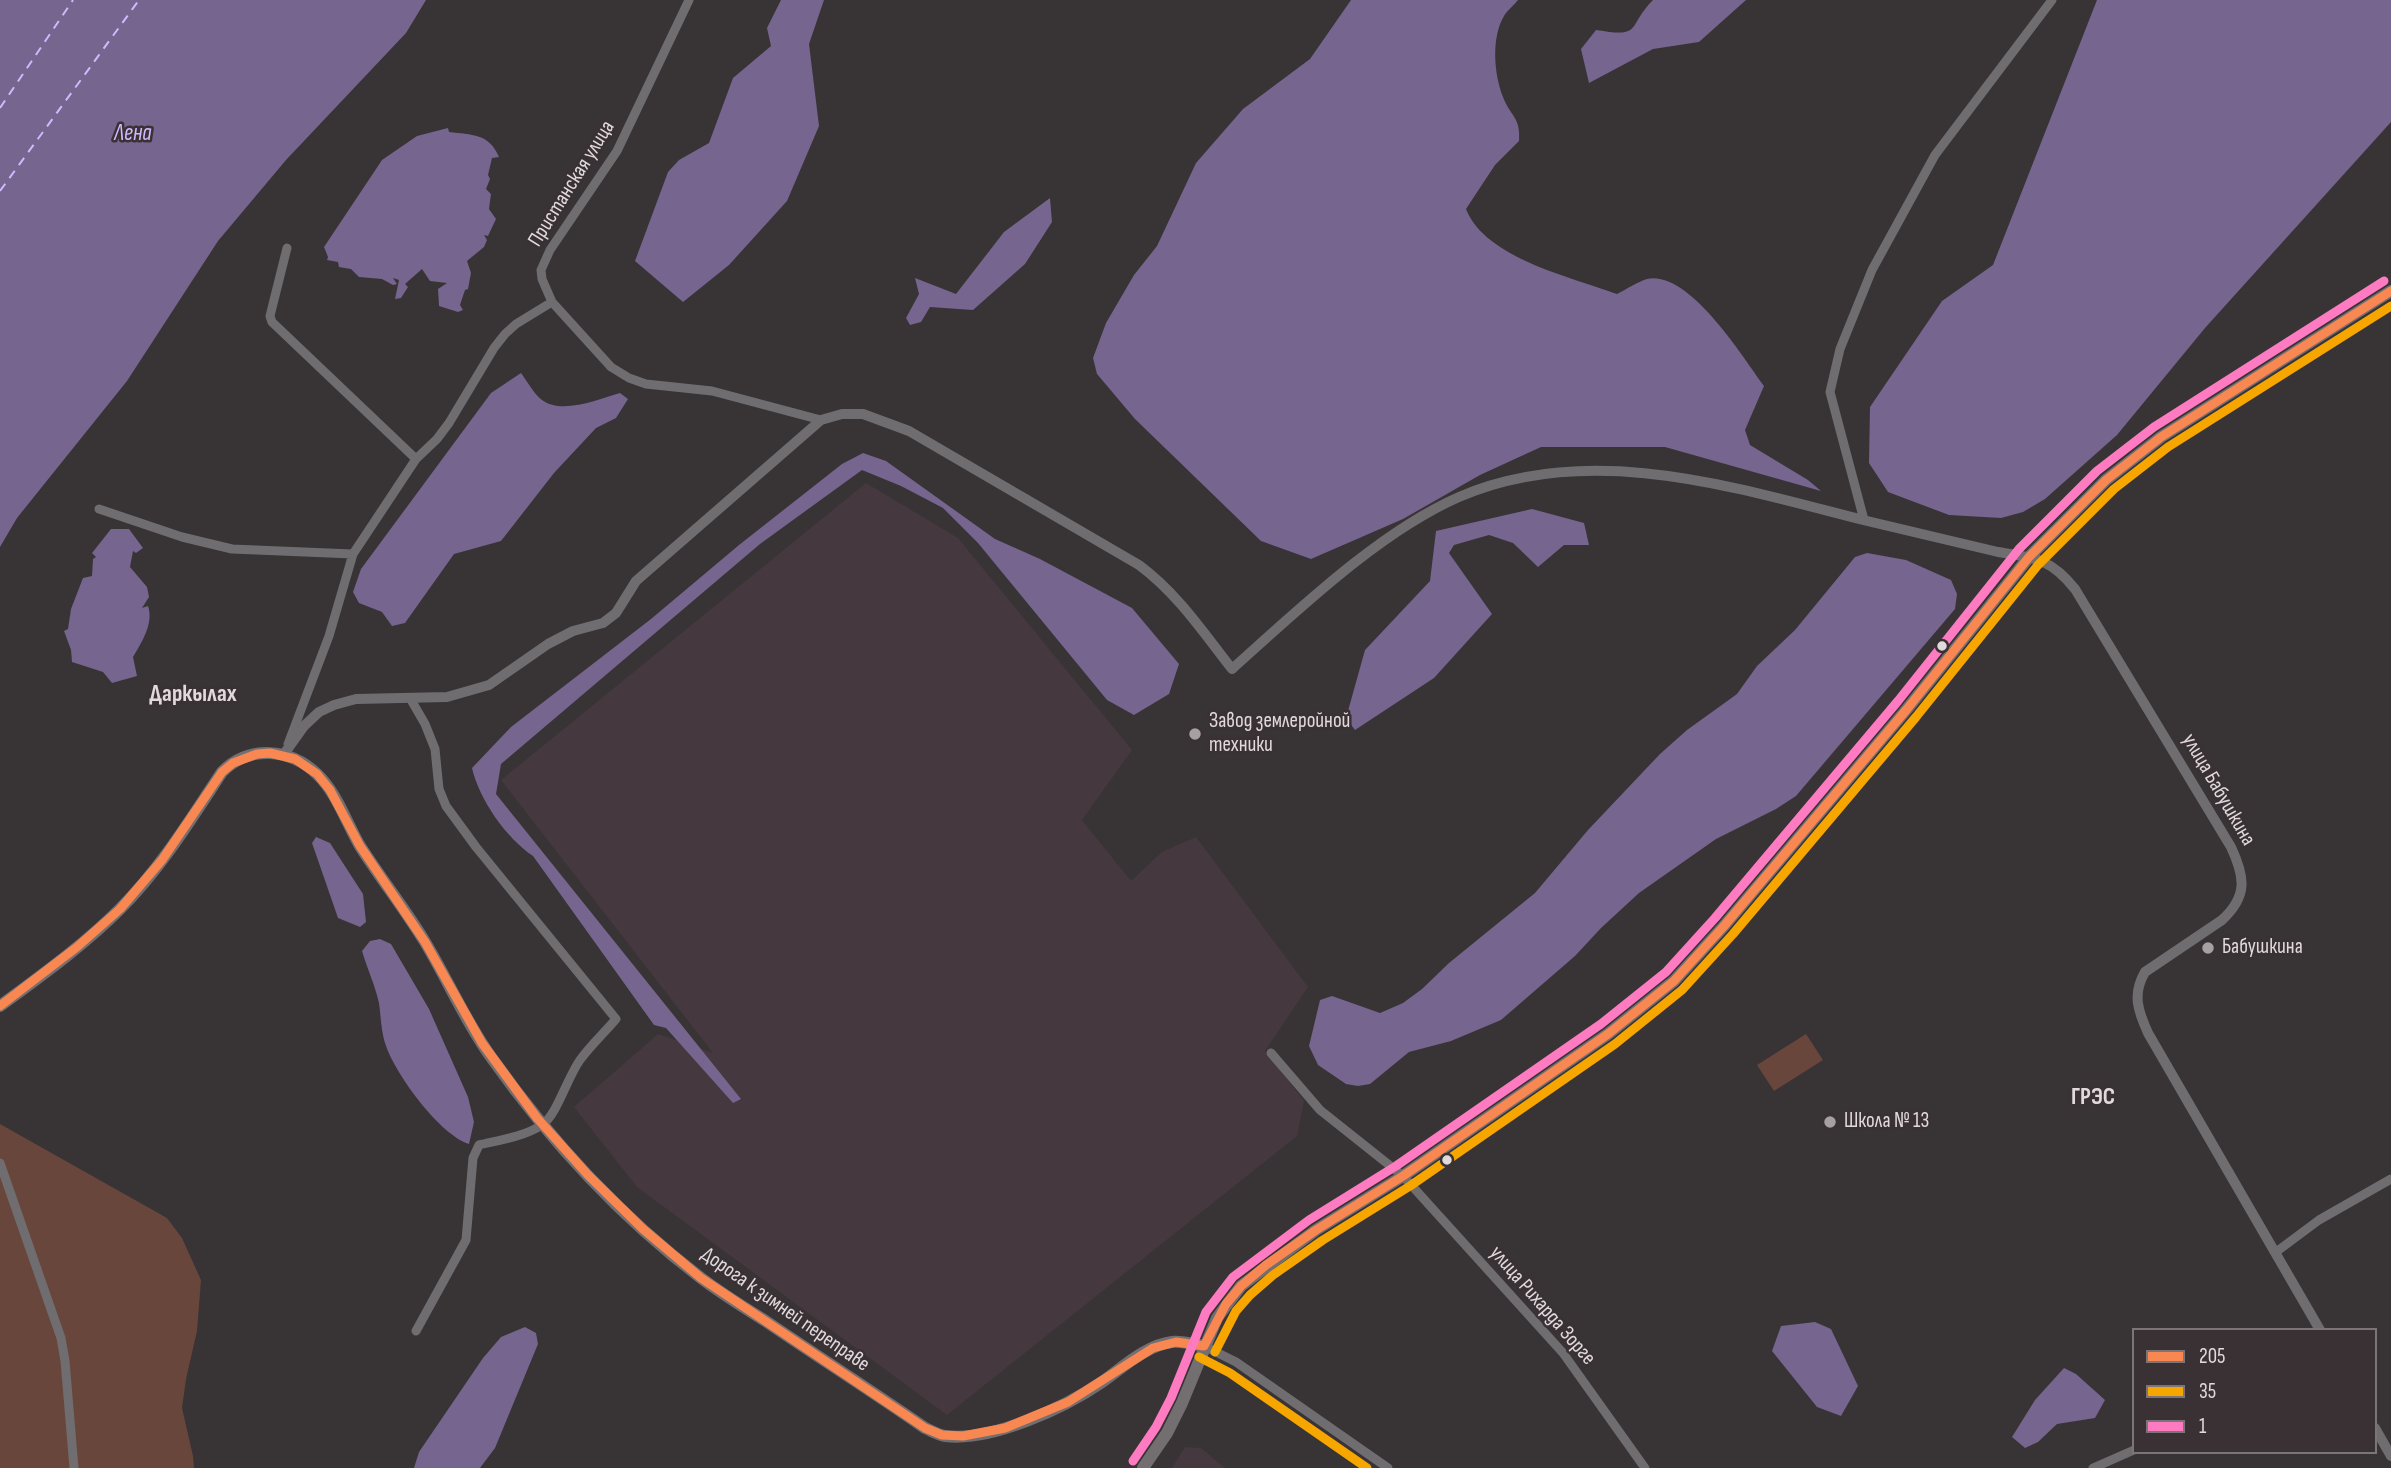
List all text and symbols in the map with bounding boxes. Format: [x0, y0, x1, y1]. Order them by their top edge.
street label: Пристанская улица [523, 116, 621, 252]
water label: Лена [114, 120, 152, 148]
unlabelled marker [1935, 639, 1949, 653]
district label: Даркылах [149, 681, 237, 709]
place label: Завод землеройной техники [1209, 709, 1350, 759]
marker: Завод землеройной техники [1187, 726, 1203, 742]
street label: улица Бабушкина [2176, 730, 2260, 850]
place label: Бабушкина [2222, 935, 2303, 961]
marker: Бабушкина [2200, 940, 2216, 956]
district label: ГРЭС [2071, 1084, 2115, 1112]
place label: Школа № 13 [1844, 1109, 1929, 1135]
marker: Школа № 13 [1822, 1114, 1838, 1130]
unlabelled marker [1440, 1153, 1454, 1167]
street label: улица Рихарда Зорге [1483, 1241, 1601, 1371]
street label: Дорога к зимней переправе [696, 1242, 874, 1378]
legend [2132, 1328, 2377, 1454]
text: 205 [2199, 1344, 2225, 1369]
text: 35 [2199, 1379, 2216, 1404]
text: 1 [2199, 1414, 2206, 1439]

